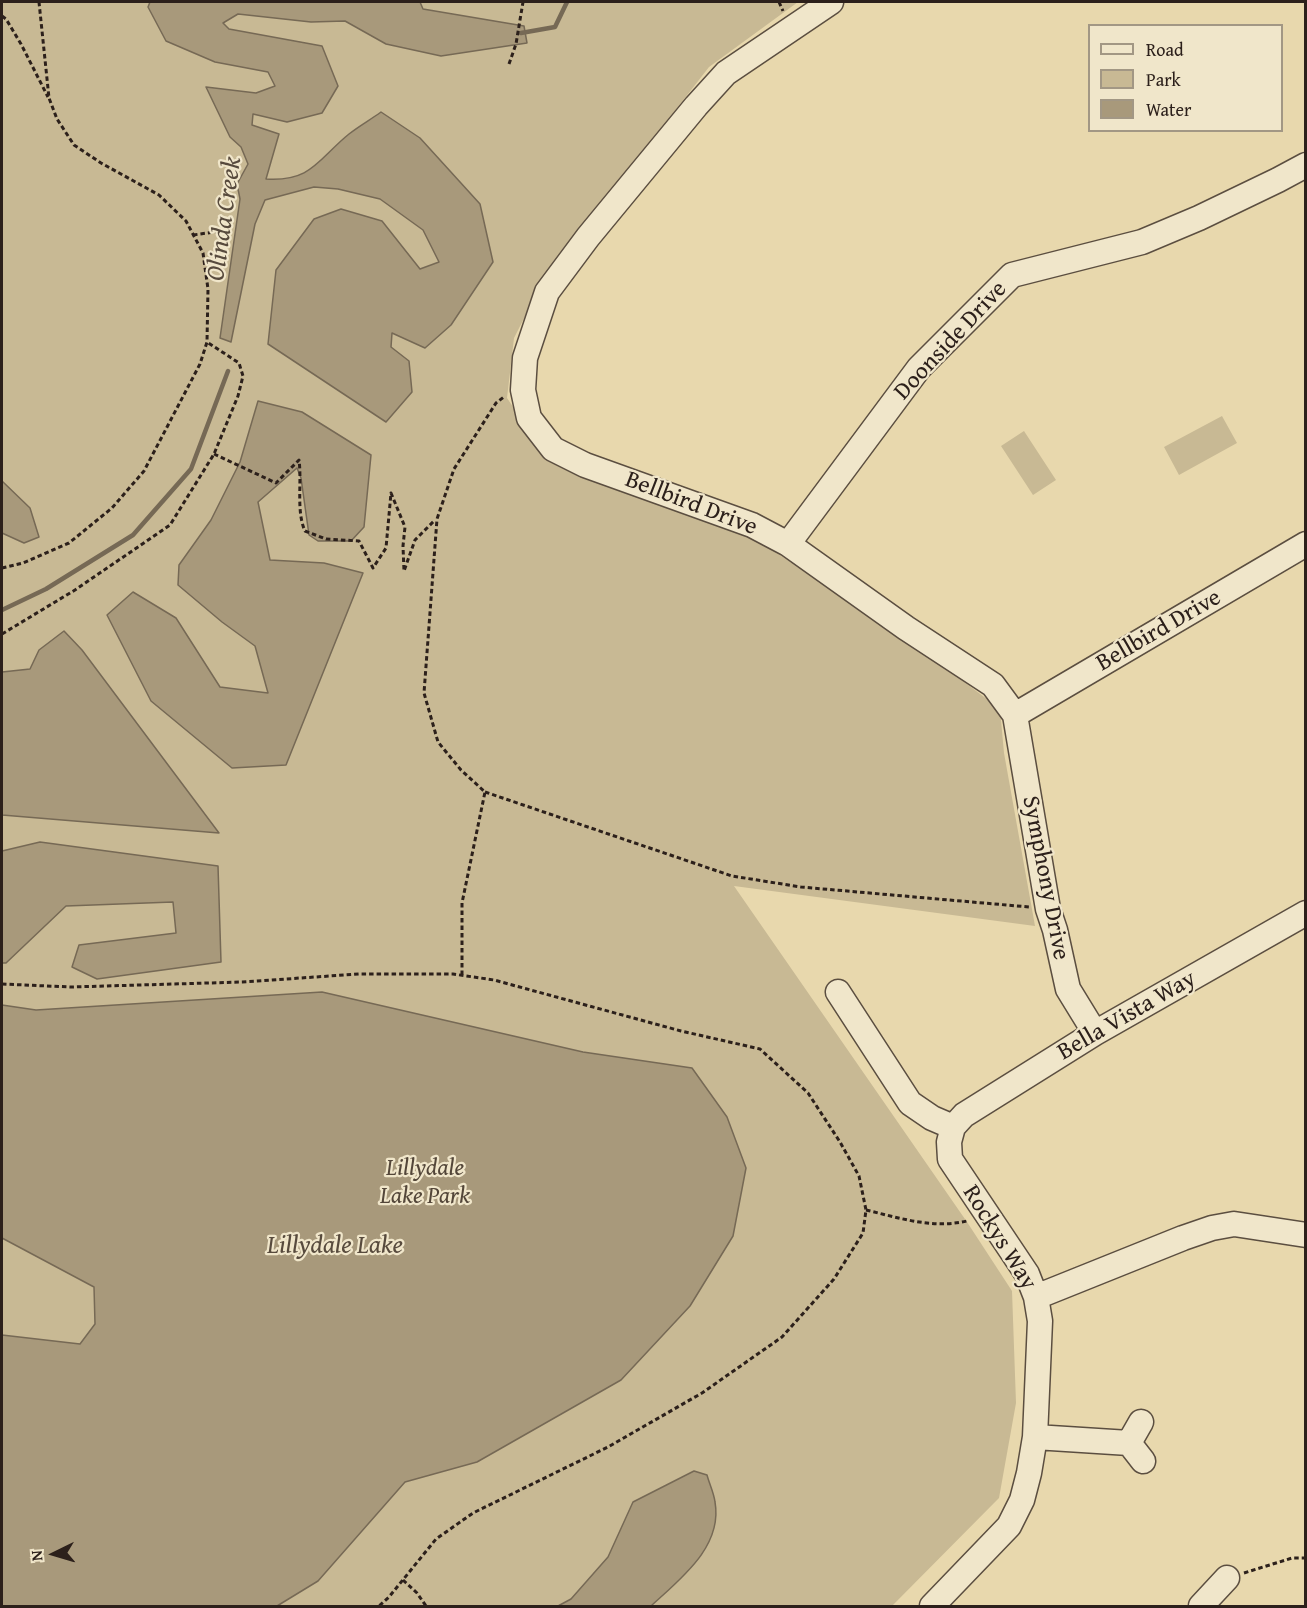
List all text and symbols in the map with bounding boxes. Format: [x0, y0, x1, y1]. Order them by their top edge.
legend [1088, 24, 1283, 132]
text: Road [1146, 36, 1184, 63]
text: Park [1146, 66, 1181, 93]
text: Water [1146, 96, 1191, 123]
water label: Olinda Creek [201, 155, 249, 283]
street label: Doonside Drive [889, 276, 1013, 406]
street label: Bellbird Drive [621, 466, 761, 542]
street label: Bellbird Drive [1092, 584, 1226, 678]
street label: Symphony Drive [1015, 794, 1075, 962]
street label: Bella Vista Way [1053, 965, 1201, 1067]
park label: Lillydale Lake Park [380, 1155, 470, 1211]
street label: Rockys Way [956, 1180, 1042, 1296]
water label: Lillydale Lake [267, 1230, 403, 1262]
north arrow [24, 1524, 84, 1584]
text: N [24, 1549, 48, 1562]

